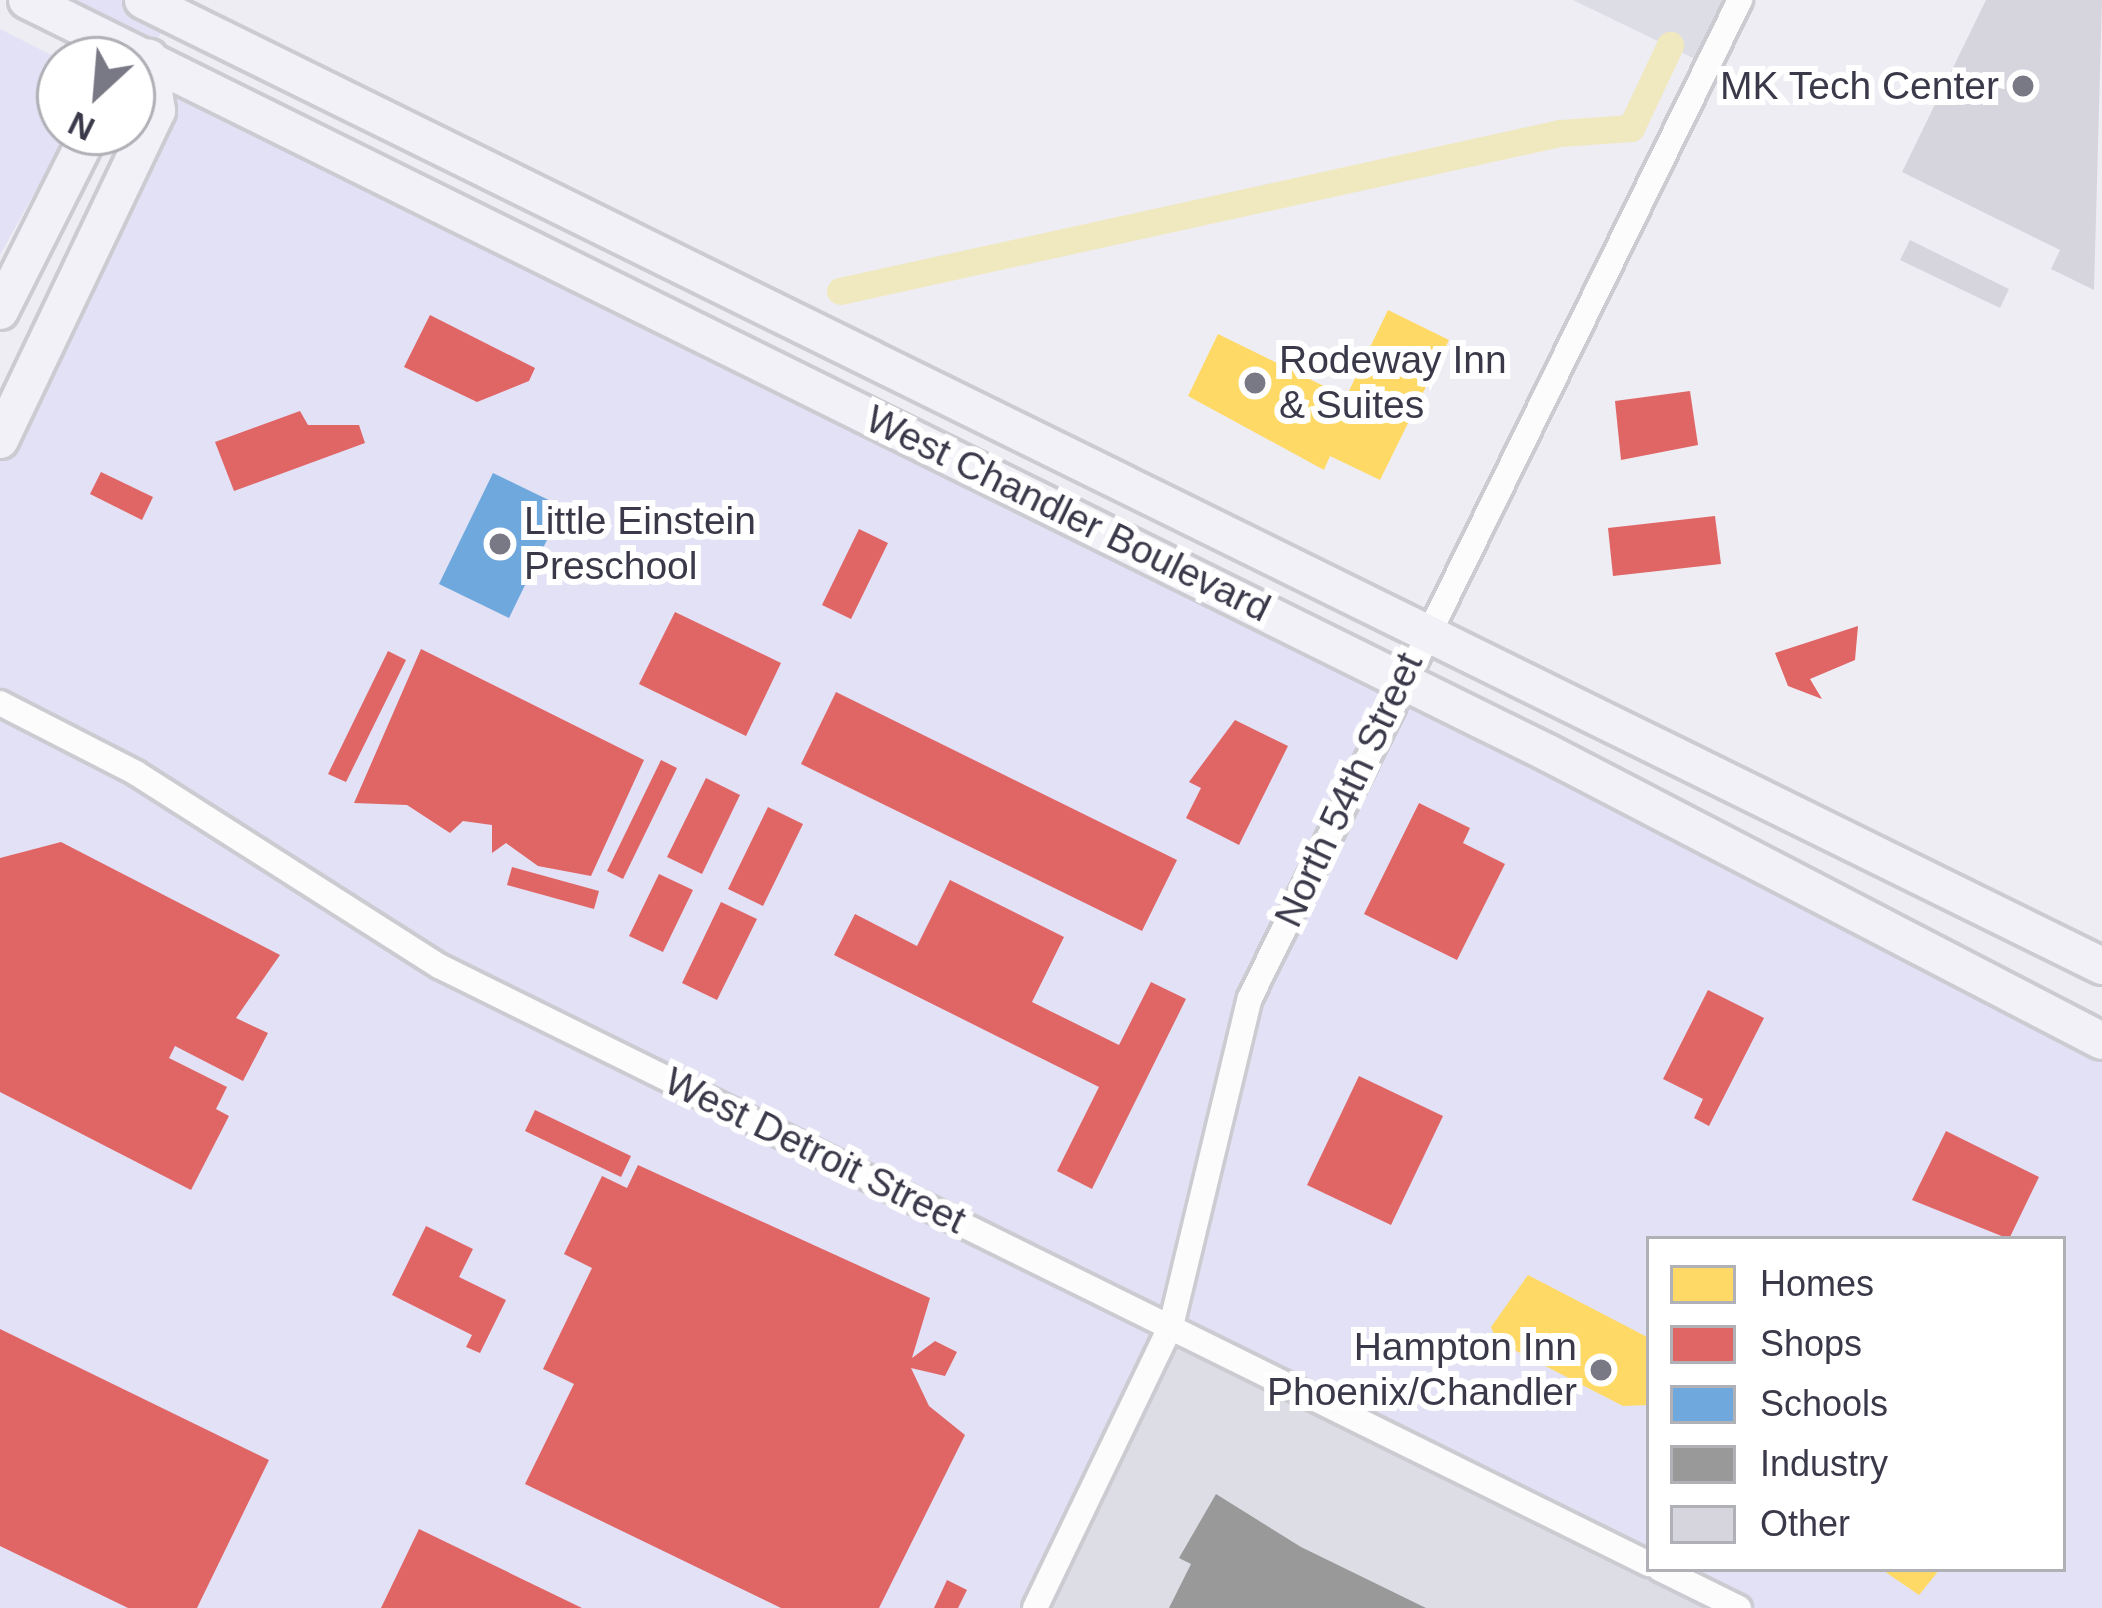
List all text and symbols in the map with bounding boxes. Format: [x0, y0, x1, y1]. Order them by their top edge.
north arrow [36, 36, 156, 156]
place label: MK Tech Center [1719, 63, 1999, 109]
marker: MK Tech Center [2010, 73, 2036, 99]
text: N [62, 104, 100, 148]
place label: Rodeway Inn & Suites [1279, 338, 1507, 429]
marker: Rodeway Inn & Suites [1242, 370, 1268, 396]
street label: West Chandler Boulevard [858, 396, 1278, 632]
place label: Little Einstein Preschool [524, 499, 756, 590]
marker: Little Einstein Preschool [487, 531, 513, 557]
street label: North 54th Street [1265, 646, 1433, 934]
street label: West Detroit Street [657, 1058, 973, 1244]
legend [1646, 1236, 2066, 1572]
text: Homes [1760, 1263, 1874, 1304]
text: Shops [1760, 1323, 1862, 1364]
place label: Hampton Inn Phoenix/Chandler [1267, 1325, 1577, 1416]
marker: Hampton Inn Phoenix/Chandler [1588, 1357, 1614, 1383]
text: Schools [1760, 1383, 1888, 1424]
text: Industry [1760, 1443, 1888, 1484]
text: Other [1760, 1503, 1850, 1544]

